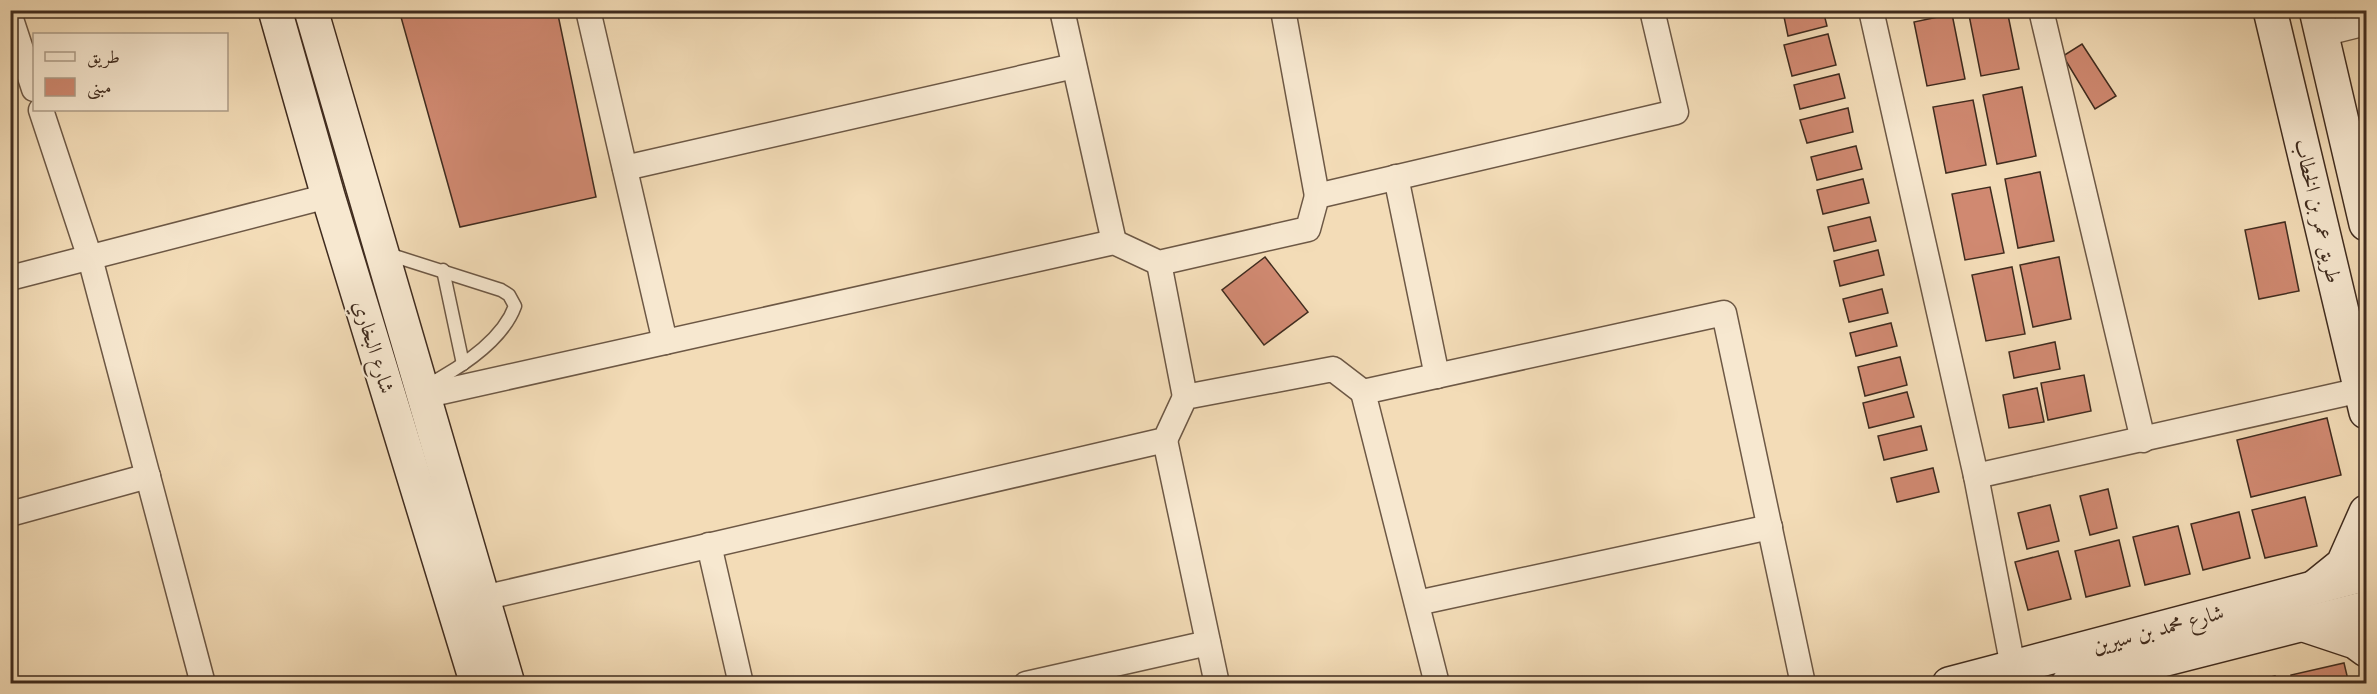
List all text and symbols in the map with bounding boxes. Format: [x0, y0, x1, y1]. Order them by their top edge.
legend [33, 33, 228, 111]
text: طريق [87, 49, 120, 69]
text: مبنى [87, 79, 112, 100]
street label: طريق عمر بن الخطاب [2289, 137, 2343, 286]
street label: شارع البخاري [343, 298, 397, 398]
street label: شارع محمد بن سيرين [2090, 603, 2228, 664]

